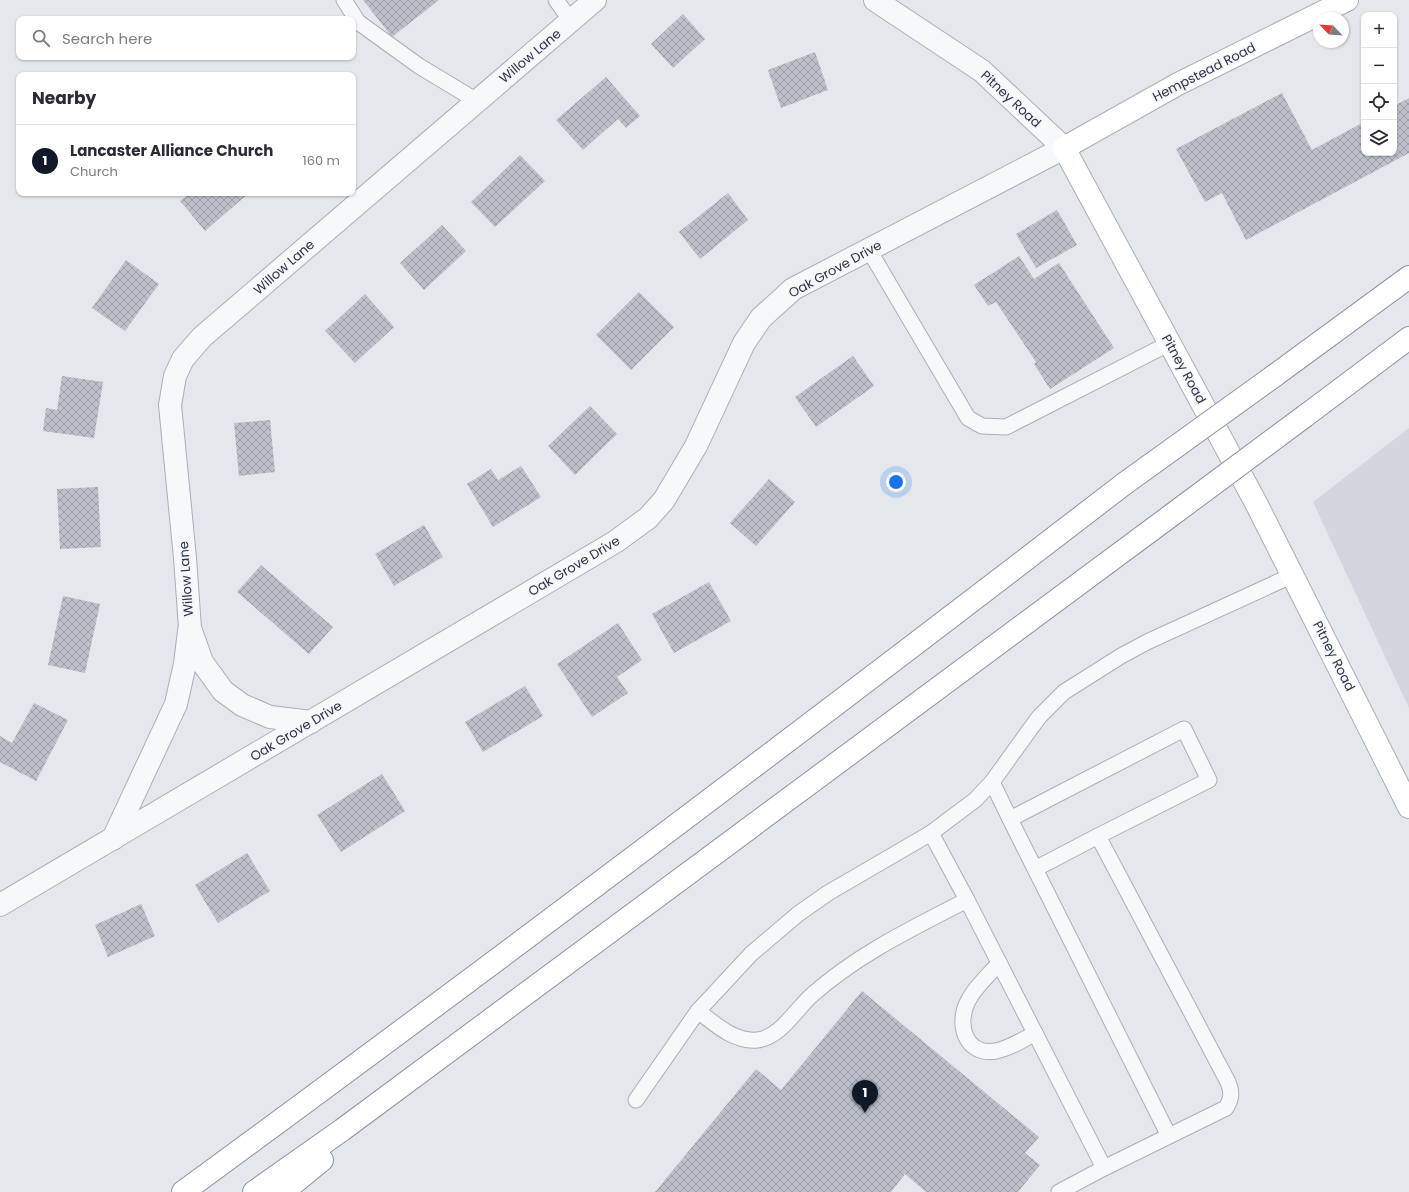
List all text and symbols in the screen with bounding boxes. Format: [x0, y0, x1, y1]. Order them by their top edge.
north arrow [1313, 12, 1349, 48]
map controls [1361, 12, 1397, 156]
button: + [1361, 12, 1397, 48]
search box [16, 16, 356, 60]
street label: Willow Lane [495, 24, 565, 88]
icon: search [30, 27, 52, 49]
text: Search here [62, 28, 152, 49]
street label: Hempstead Road [1149, 38, 1259, 106]
button: − [1361, 48, 1397, 84]
street label: Pitney Road [977, 66, 1045, 132]
button: locate [1361, 84, 1397, 120]
text: Nearby [32, 86, 96, 110]
button: layers [1361, 120, 1397, 156]
text: Lancaster Alliance Church [70, 140, 273, 161]
text: 1 [43, 151, 47, 170]
text: 160 m [303, 151, 340, 170]
text: Church [70, 162, 118, 181]
street label: Willow Lane [249, 235, 319, 299]
street label: Oak Grove Drive [785, 236, 885, 302]
street label: Pitney Road [1157, 331, 1211, 407]
your location [886, 472, 906, 492]
street label: Oak Grove Drive [525, 531, 623, 601]
street label: Willow Lane [174, 541, 198, 617]
street label: Pitney Road [1308, 618, 1360, 694]
street label: Oak Grove Drive [247, 696, 345, 766]
pin: 1 [852, 1080, 878, 1113]

